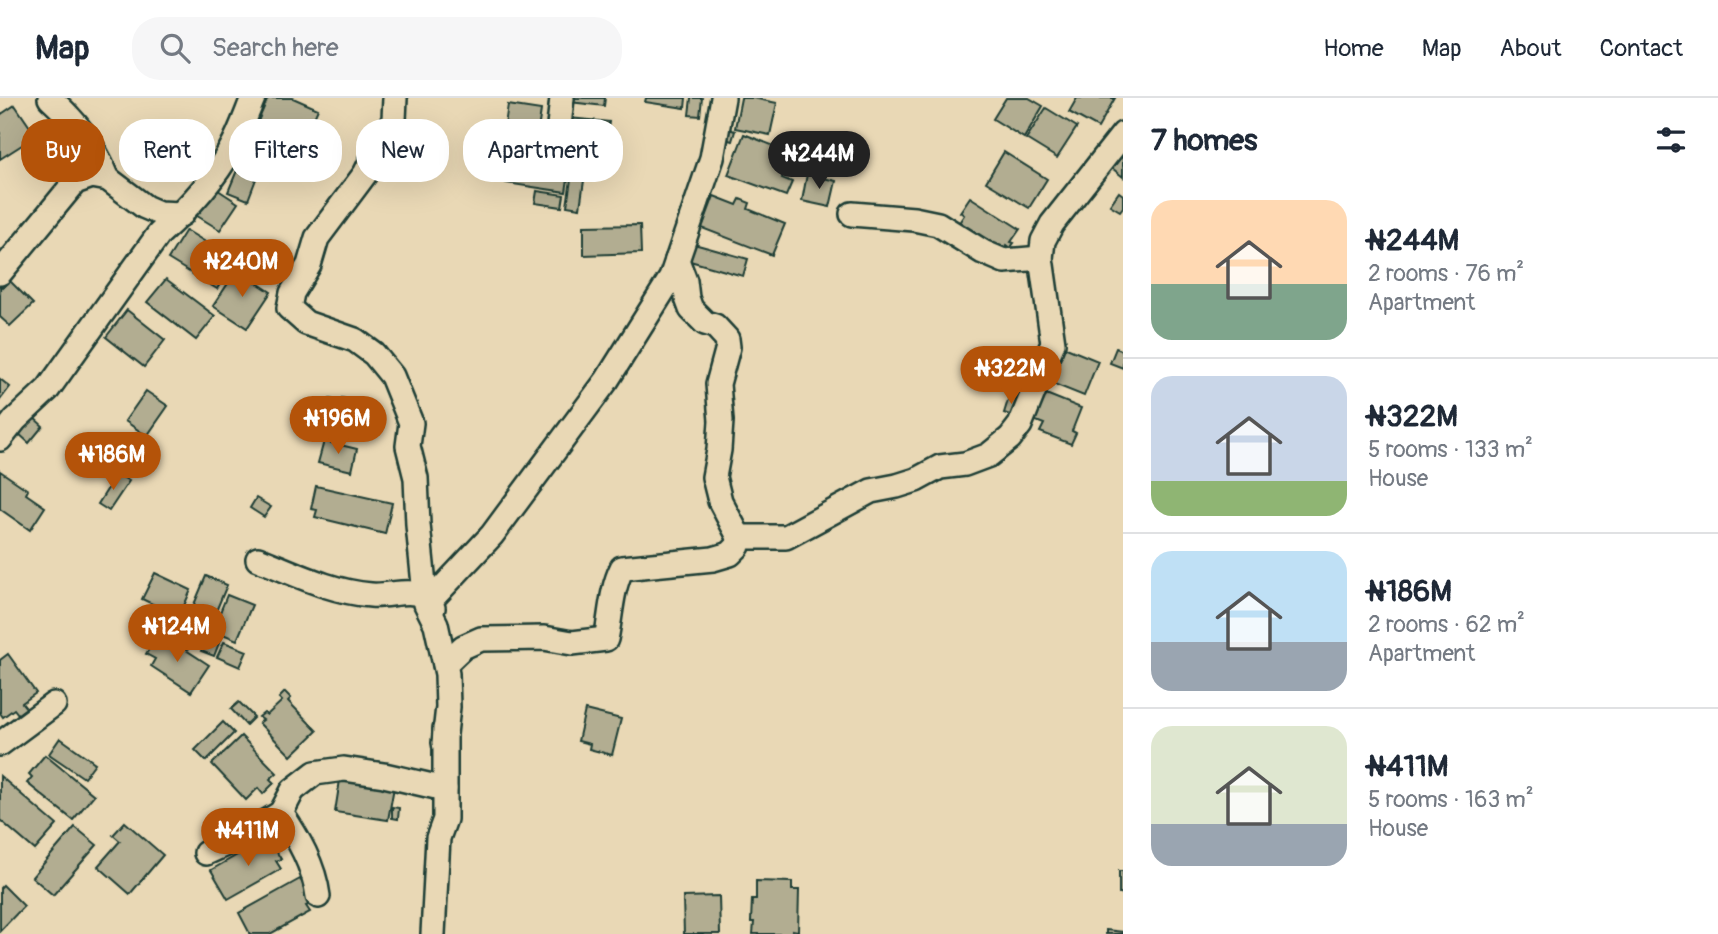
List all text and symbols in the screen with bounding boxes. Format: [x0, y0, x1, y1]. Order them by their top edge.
search box [132, 17, 622, 80]
text: Map [35, 28, 90, 69]
icon: search [156, 29, 194, 67]
text: Search here [212, 32, 339, 64]
text: Home [1323, 34, 1384, 63]
text: Map [1422, 34, 1462, 63]
text: About [1500, 34, 1562, 63]
text: Contact [1600, 34, 1683, 63]
chip: Buy [21, 119, 105, 182]
chip: Rent [119, 119, 215, 182]
chip: Filters [229, 119, 342, 182]
chip: New [356, 119, 449, 182]
chip: Apartment [463, 119, 623, 182]
icon: filters [1652, 121, 1690, 159]
text: 7 homes [1151, 122, 1258, 159]
pin: ₦244M [770, 132, 868, 191]
text: ₦244M [784, 139, 854, 168]
text: ₦244M [1368, 222, 1459, 259]
icon: home [1207, 228, 1291, 312]
pin: ₦240M [193, 240, 291, 299]
text: ₦240M [206, 247, 278, 276]
text: 2 rooms · 76 m² [1368, 259, 1524, 288]
text: Apartment [1368, 288, 1475, 317]
pin: ₦322M [962, 346, 1060, 406]
text: ₦322M [977, 354, 1045, 383]
pin: ₦196M [289, 396, 387, 456]
text: ₦322M [1368, 398, 1458, 435]
text: ₦196M [306, 404, 370, 433]
icon: home [1207, 404, 1291, 488]
pin: ₦186M [64, 432, 162, 492]
text: 5 rooms · 133 m² [1368, 435, 1533, 464]
text: ₦186M [81, 440, 145, 469]
text: House [1368, 464, 1428, 493]
text: ₦186M [1368, 573, 1452, 610]
icon: home [1207, 579, 1291, 663]
pin: ₦124M [128, 604, 226, 664]
text: 2 rooms · 62 m² [1368, 610, 1525, 639]
text: ₦124M [144, 612, 210, 641]
text: Apartment [1368, 639, 1475, 668]
text: ₦411M [1368, 748, 1448, 785]
icon: home [1207, 754, 1291, 838]
text: 5 rooms · 163 m² [1368, 785, 1534, 814]
pin: ₦411M [199, 808, 297, 868]
text: House [1368, 814, 1428, 843]
text: ₦411M [217, 816, 279, 845]

